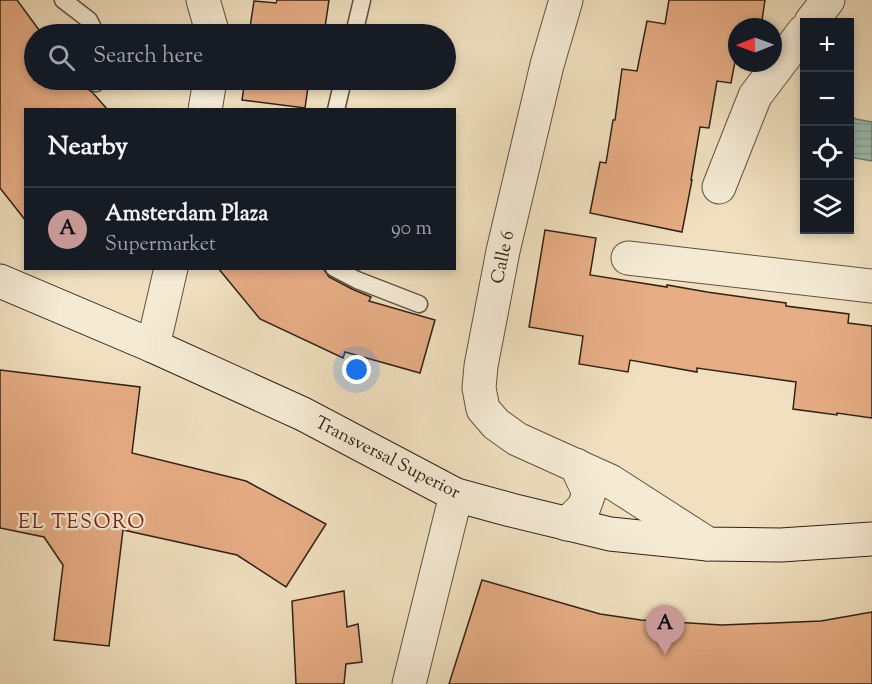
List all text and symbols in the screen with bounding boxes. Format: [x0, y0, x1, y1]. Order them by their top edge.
north arrow [728, 18, 782, 72]
map controls [800, 18, 854, 234]
button: + [800, 18, 854, 72]
search box [24, 24, 456, 90]
icon: search [45, 41, 78, 74]
text: Search here [93, 41, 203, 73]
button: − [800, 72, 854, 126]
button: locate [800, 126, 854, 180]
text: Nearby [48, 129, 128, 166]
button: layers [800, 180, 854, 234]
text: Amsterdam Plaza [105, 199, 268, 231]
text: A [59, 215, 76, 244]
text: 90 m [391, 215, 432, 244]
street label: Calle 6 [486, 228, 522, 286]
text: Supermarket [105, 231, 216, 260]
your location [342, 355, 371, 384]
street label: Transversal Superior [310, 411, 464, 507]
district label: EL TESORO [18, 509, 146, 538]
pin: A [646, 606, 684, 655]

